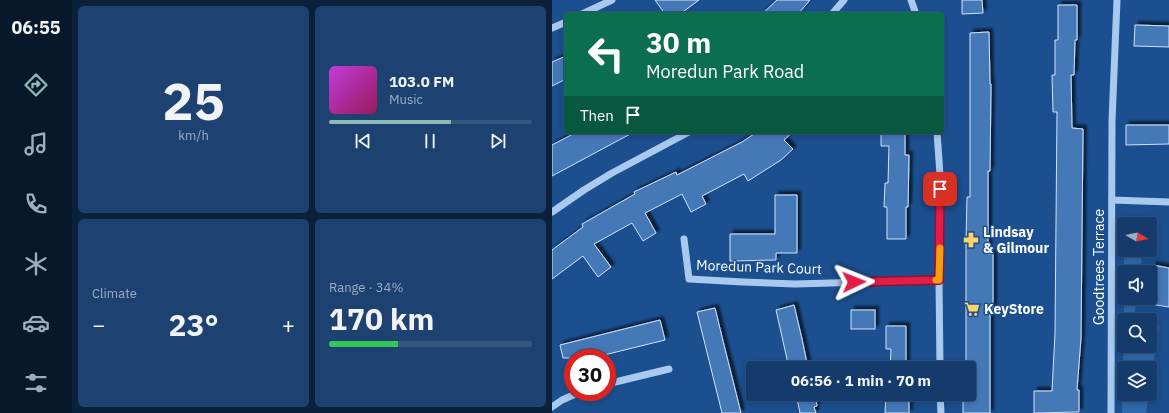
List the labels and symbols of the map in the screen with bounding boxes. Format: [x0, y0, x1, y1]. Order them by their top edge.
pin [923, 172, 957, 206]
street label: Goodtrees Terrace [1090, 209, 1108, 325]
north arrow [1117, 217, 1157, 257]
place label: Lindsay & Gilmour [983, 223, 1049, 257]
pharmacy icon: Lindsay & Gilmour [962, 231, 980, 249]
street label: Moredun Park Court [696, 256, 822, 278]
position arrow [833, 261, 875, 303]
supermarket icon: KeyStore [963, 300, 981, 318]
place label: KeyStore [984, 300, 1044, 318]
speed limit sign: 30 [564, 349, 616, 401]

